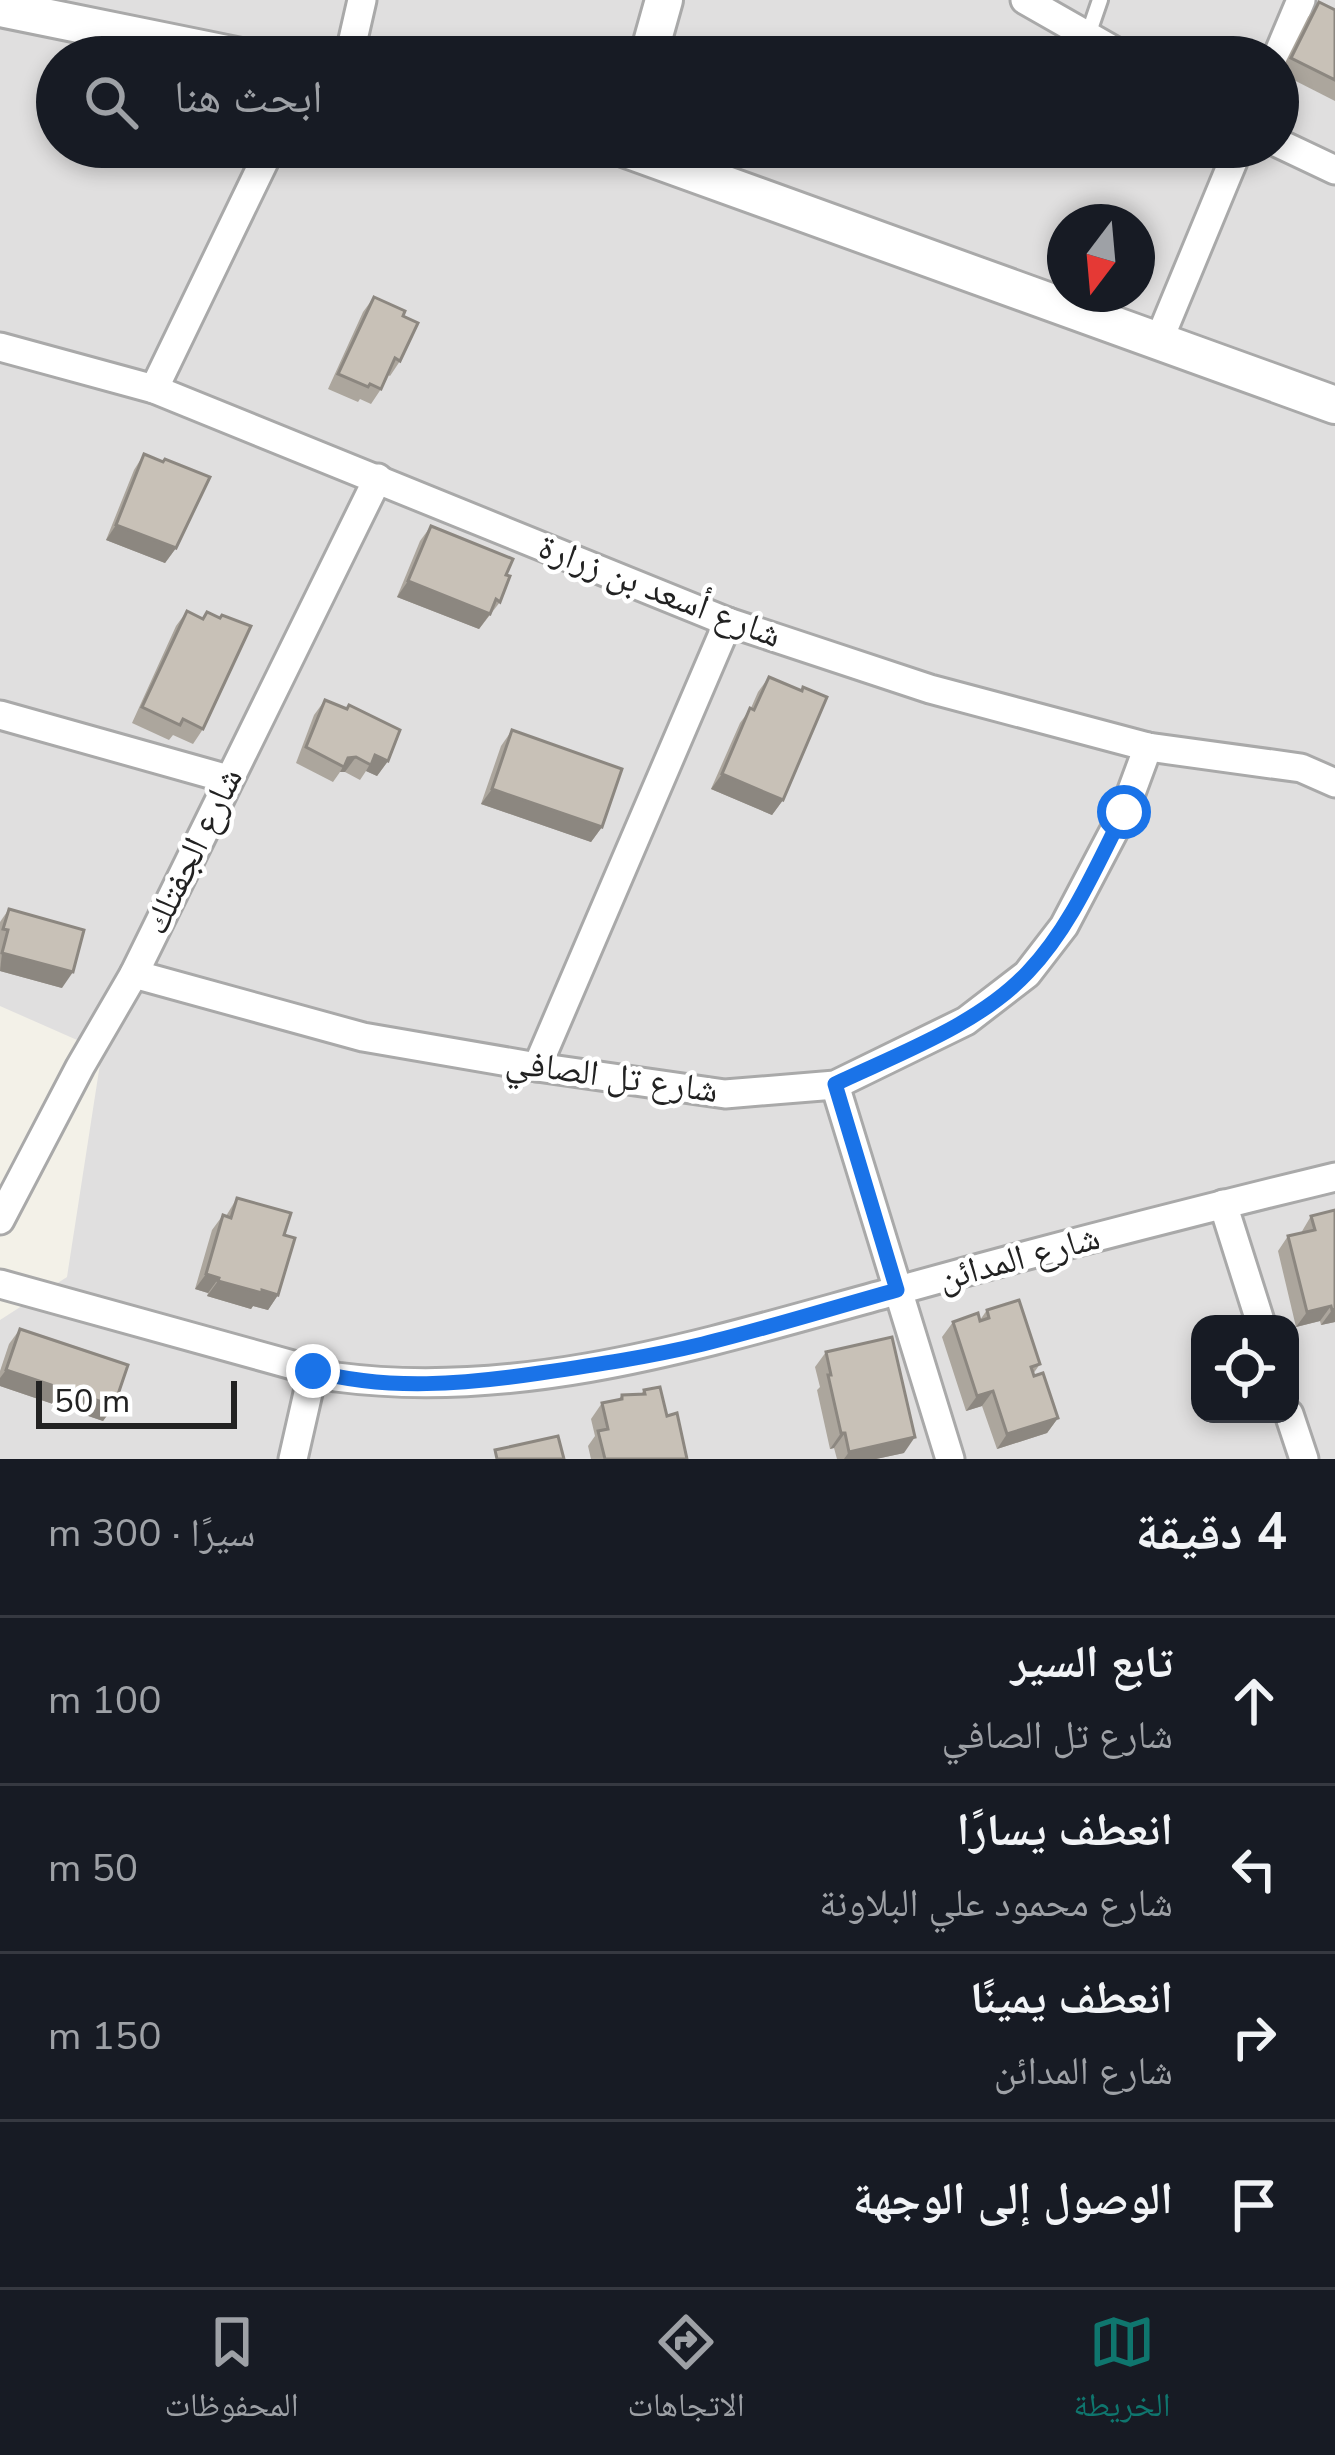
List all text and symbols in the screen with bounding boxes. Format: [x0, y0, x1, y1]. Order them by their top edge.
search box [36, 36, 1299, 168]
text: ابحث هنا [174, 67, 323, 128]
icon: search [78, 69, 144, 135]
north arrow [1047, 204, 1155, 312]
street label: شارع أسعد بن زرارة [532, 522, 788, 660]
street label: شارع الجفتلك [132, 759, 254, 943]
route start [1097, 785, 1151, 839]
street label: شارع تل الصافي [502, 1037, 721, 1118]
street label: شارع المدائن [933, 1213, 1105, 1303]
map controls [1191, 1315, 1299, 1423]
button: locate [1191, 1315, 1299, 1423]
route end [286, 1344, 340, 1398]
scale bar [36, 1375, 237, 1428]
text: 50 m [54, 1379, 130, 1424]
text: 4 دقيقة [1136, 1497, 1287, 1567]
text: سيرًا · 300 m [48, 1507, 255, 1560]
text: تابع السير [1011, 1632, 1173, 1693]
icon: ahead [1221, 1668, 1287, 1734]
text: 100 m [48, 1674, 162, 1727]
text: شارع تل الصافي [941, 1709, 1173, 1762]
text: انعطف يسارًا [957, 1800, 1173, 1861]
icon: left [1221, 1836, 1287, 1902]
text: 50 m [48, 1842, 138, 1895]
text: شارع محمود علي البلاونة [819, 1877, 1173, 1930]
text: انعطف يمينًا [970, 1968, 1173, 2029]
icon: right [1221, 2004, 1287, 2070]
text: 150 m [48, 2010, 162, 2063]
text: شارع المدائن [994, 2045, 1173, 2098]
text: الوصول إلى الوجهة [853, 2169, 1173, 2230]
icon: arrive [1221, 2172, 1287, 2238]
tab: المحفوظات [164, 2309, 299, 2437]
tab: الاتجاهات [627, 2309, 745, 2437]
tab: الخريطة [1073, 2309, 1171, 2437]

